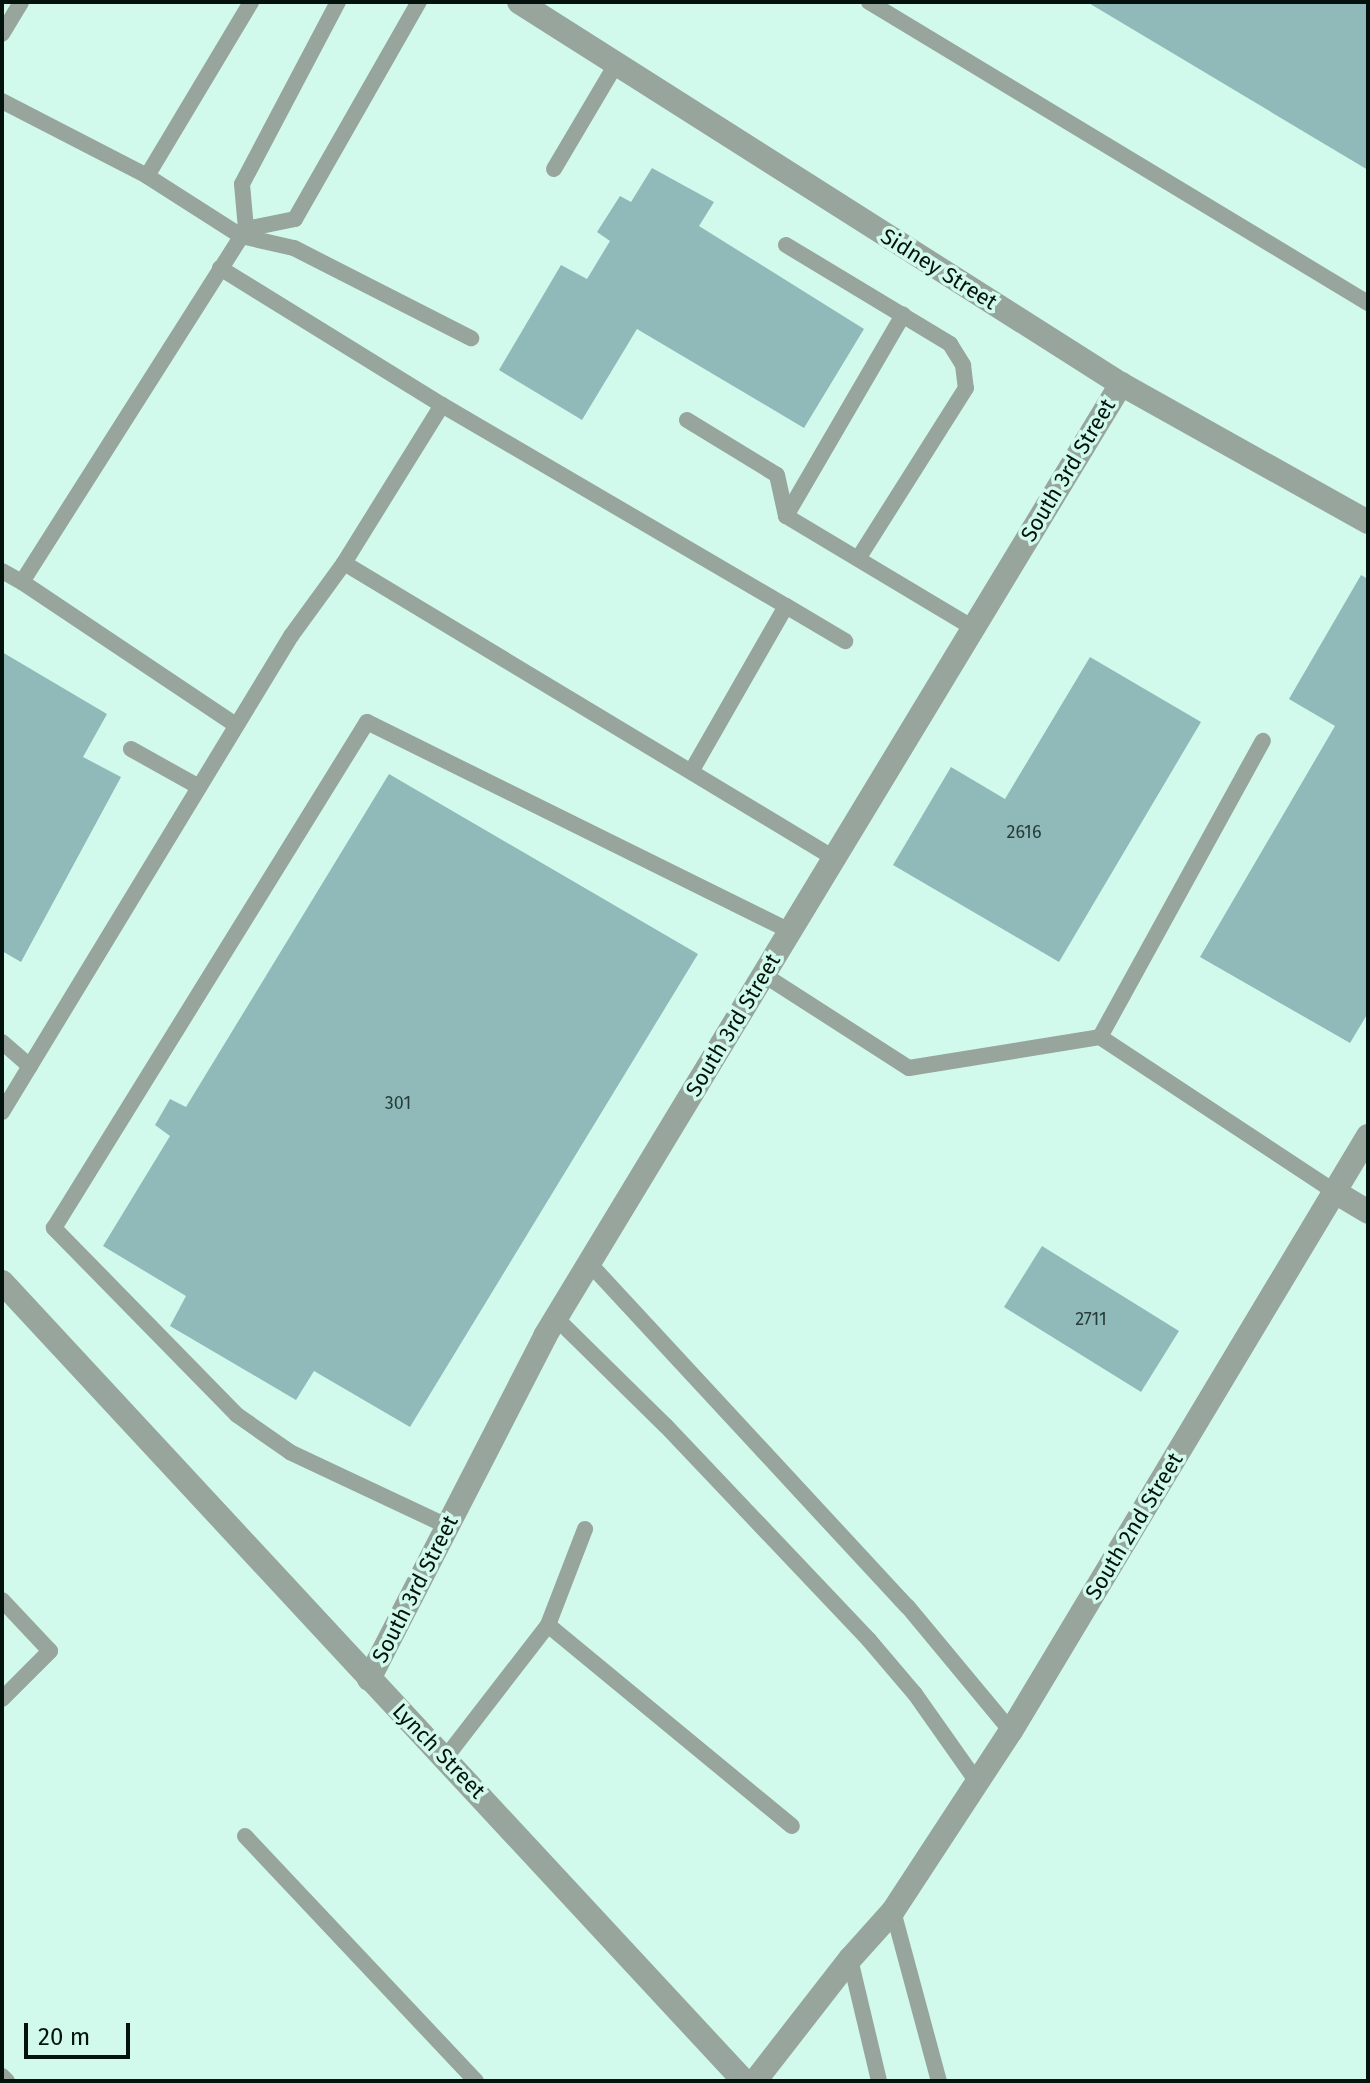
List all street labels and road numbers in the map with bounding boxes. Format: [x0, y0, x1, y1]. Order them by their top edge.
street label: Sidney Street [876, 223, 1002, 315]
street label: South 3rd Street [1015, 394, 1121, 546]
street label: South 3rd Street [680, 949, 786, 1101]
street label: South 2nd Street [1080, 1448, 1188, 1604]
street label: South 3rd Street [367, 1511, 463, 1667]
street label: Lynch Street [387, 1698, 491, 1804]

